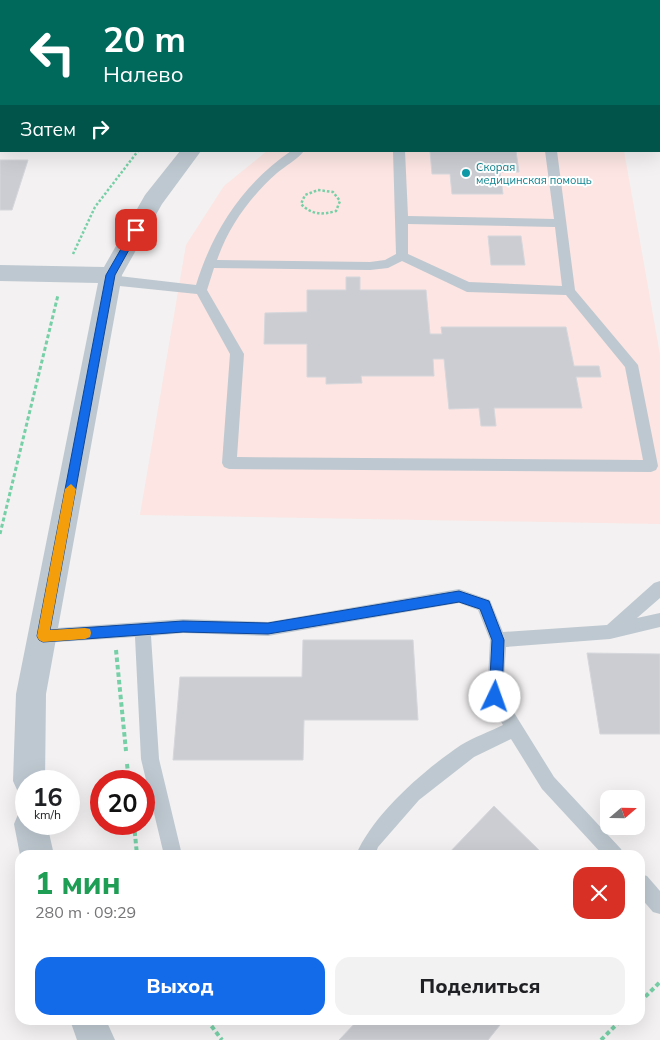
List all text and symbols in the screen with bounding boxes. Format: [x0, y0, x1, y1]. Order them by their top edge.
text: 20 m [103, 17, 186, 61]
icon: left [20, 20, 85, 85]
text: Налево [103, 60, 183, 88]
icon: right [86, 115, 114, 143]
text: Затем [20, 117, 76, 141]
place label: Скорая медицинская помощь [476, 160, 592, 187]
marker: Скорая медицинская помощь [460, 167, 472, 179]
pin [115, 209, 157, 251]
icon: arrive [122, 216, 150, 244]
position arrow [468, 670, 520, 722]
speed limit sign: 20 [90, 770, 155, 835]
text: 16 [32, 781, 63, 812]
north arrow [600, 790, 645, 835]
map controls [600, 790, 645, 835]
text: km/h [34, 807, 61, 822]
text: 1 мин [35, 864, 121, 902]
button: close [573, 867, 625, 919]
text: 280 m · 09:29 [35, 902, 136, 922]
button: Выход [35, 957, 325, 1015]
button: Поделиться [335, 957, 625, 1015]

